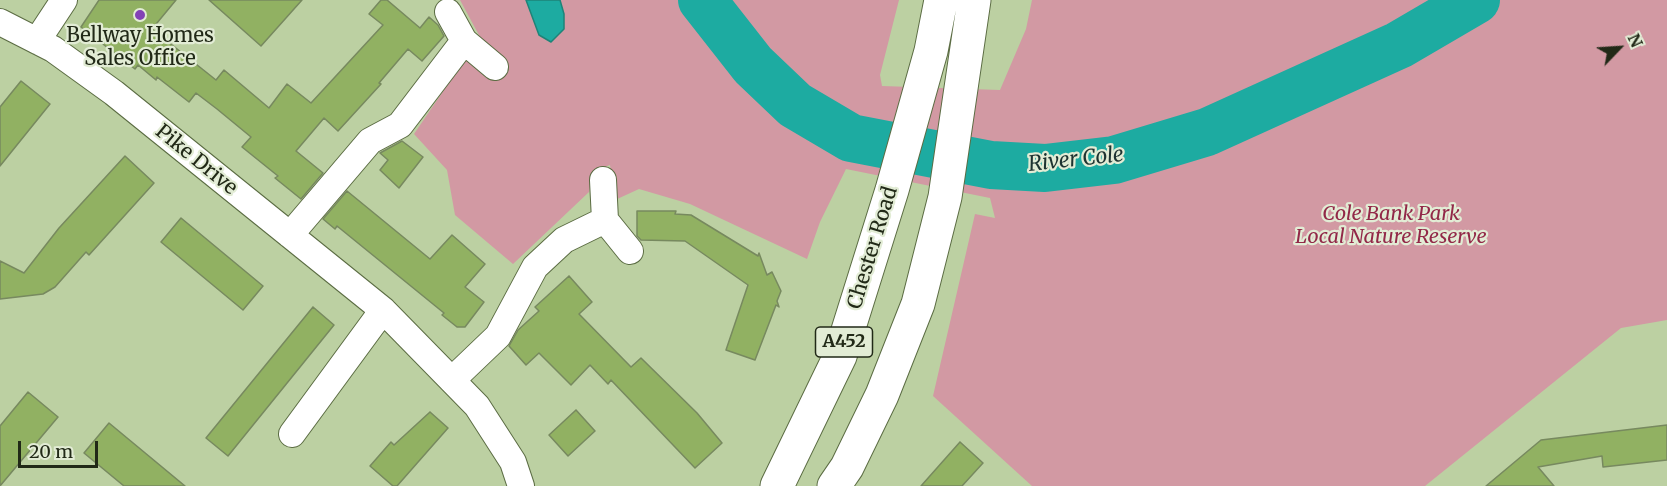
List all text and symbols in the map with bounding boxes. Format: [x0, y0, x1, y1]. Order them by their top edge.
marker: Bellway Homes Sales Office [133, 8, 147, 22]
north arrow [1589, 18, 1649, 78]
place label: Bellway Homes Sales Office [66, 24, 214, 71]
text: N [1624, 30, 1647, 50]
street label: Pike Drive [150, 120, 242, 200]
water label: River Cole [1027, 142, 1125, 178]
street label: Chester Road [843, 184, 903, 312]
park label: Cole Bank Park Local Nature Reserve [1295, 202, 1487, 249]
road number: A452 [816, 327, 872, 357]
scale bar [21, 429, 100, 467]
text: 20 m [29, 440, 73, 463]

